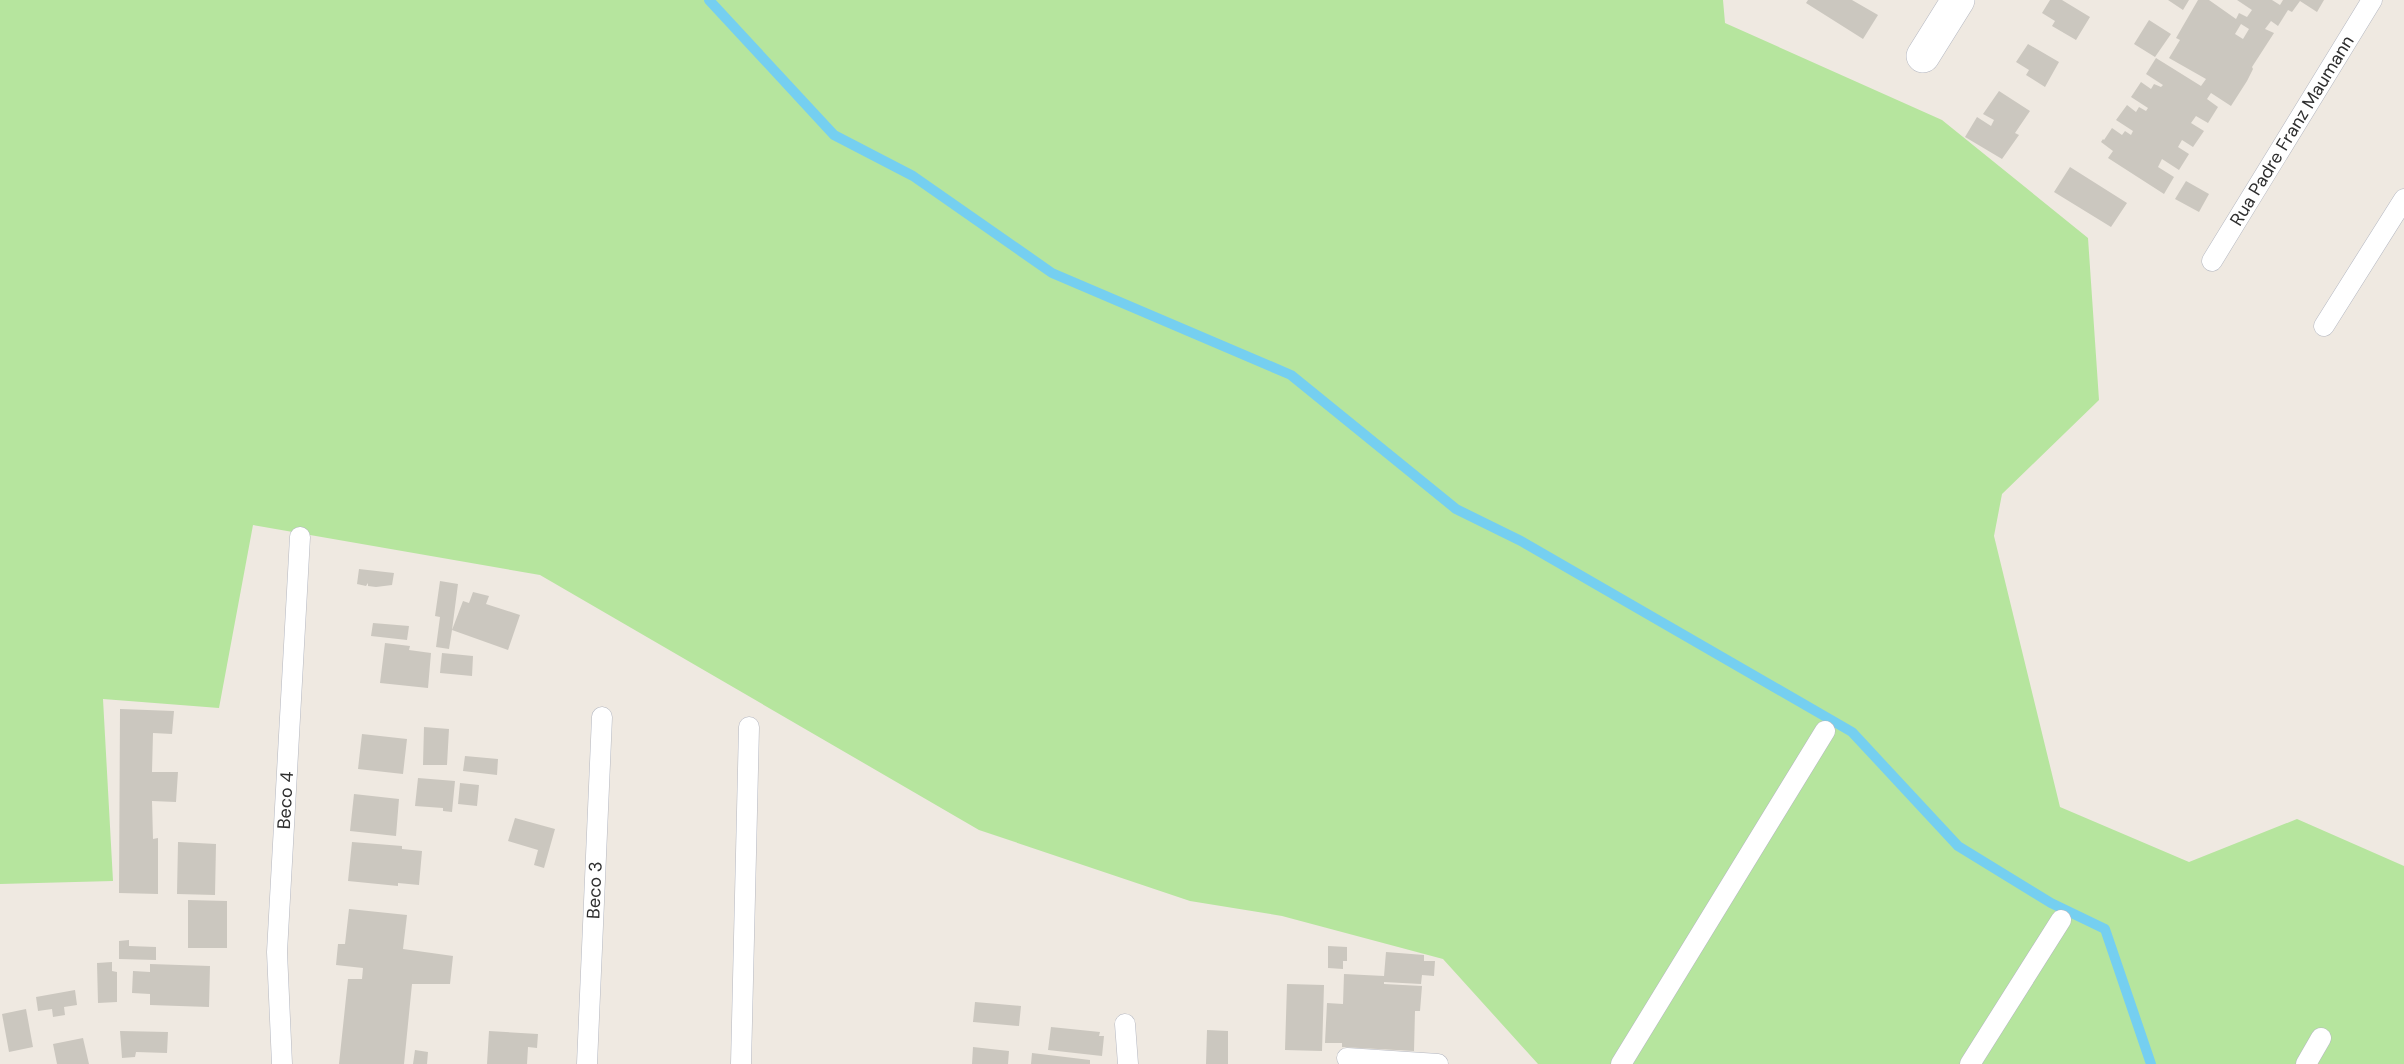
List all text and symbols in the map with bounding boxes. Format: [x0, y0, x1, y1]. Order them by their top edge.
street label: Rua Padre Franz Maumann [2224, 31, 2360, 230]
street label: Beco 4 [272, 771, 299, 830]
street label: Beco 3 [581, 861, 608, 919]

